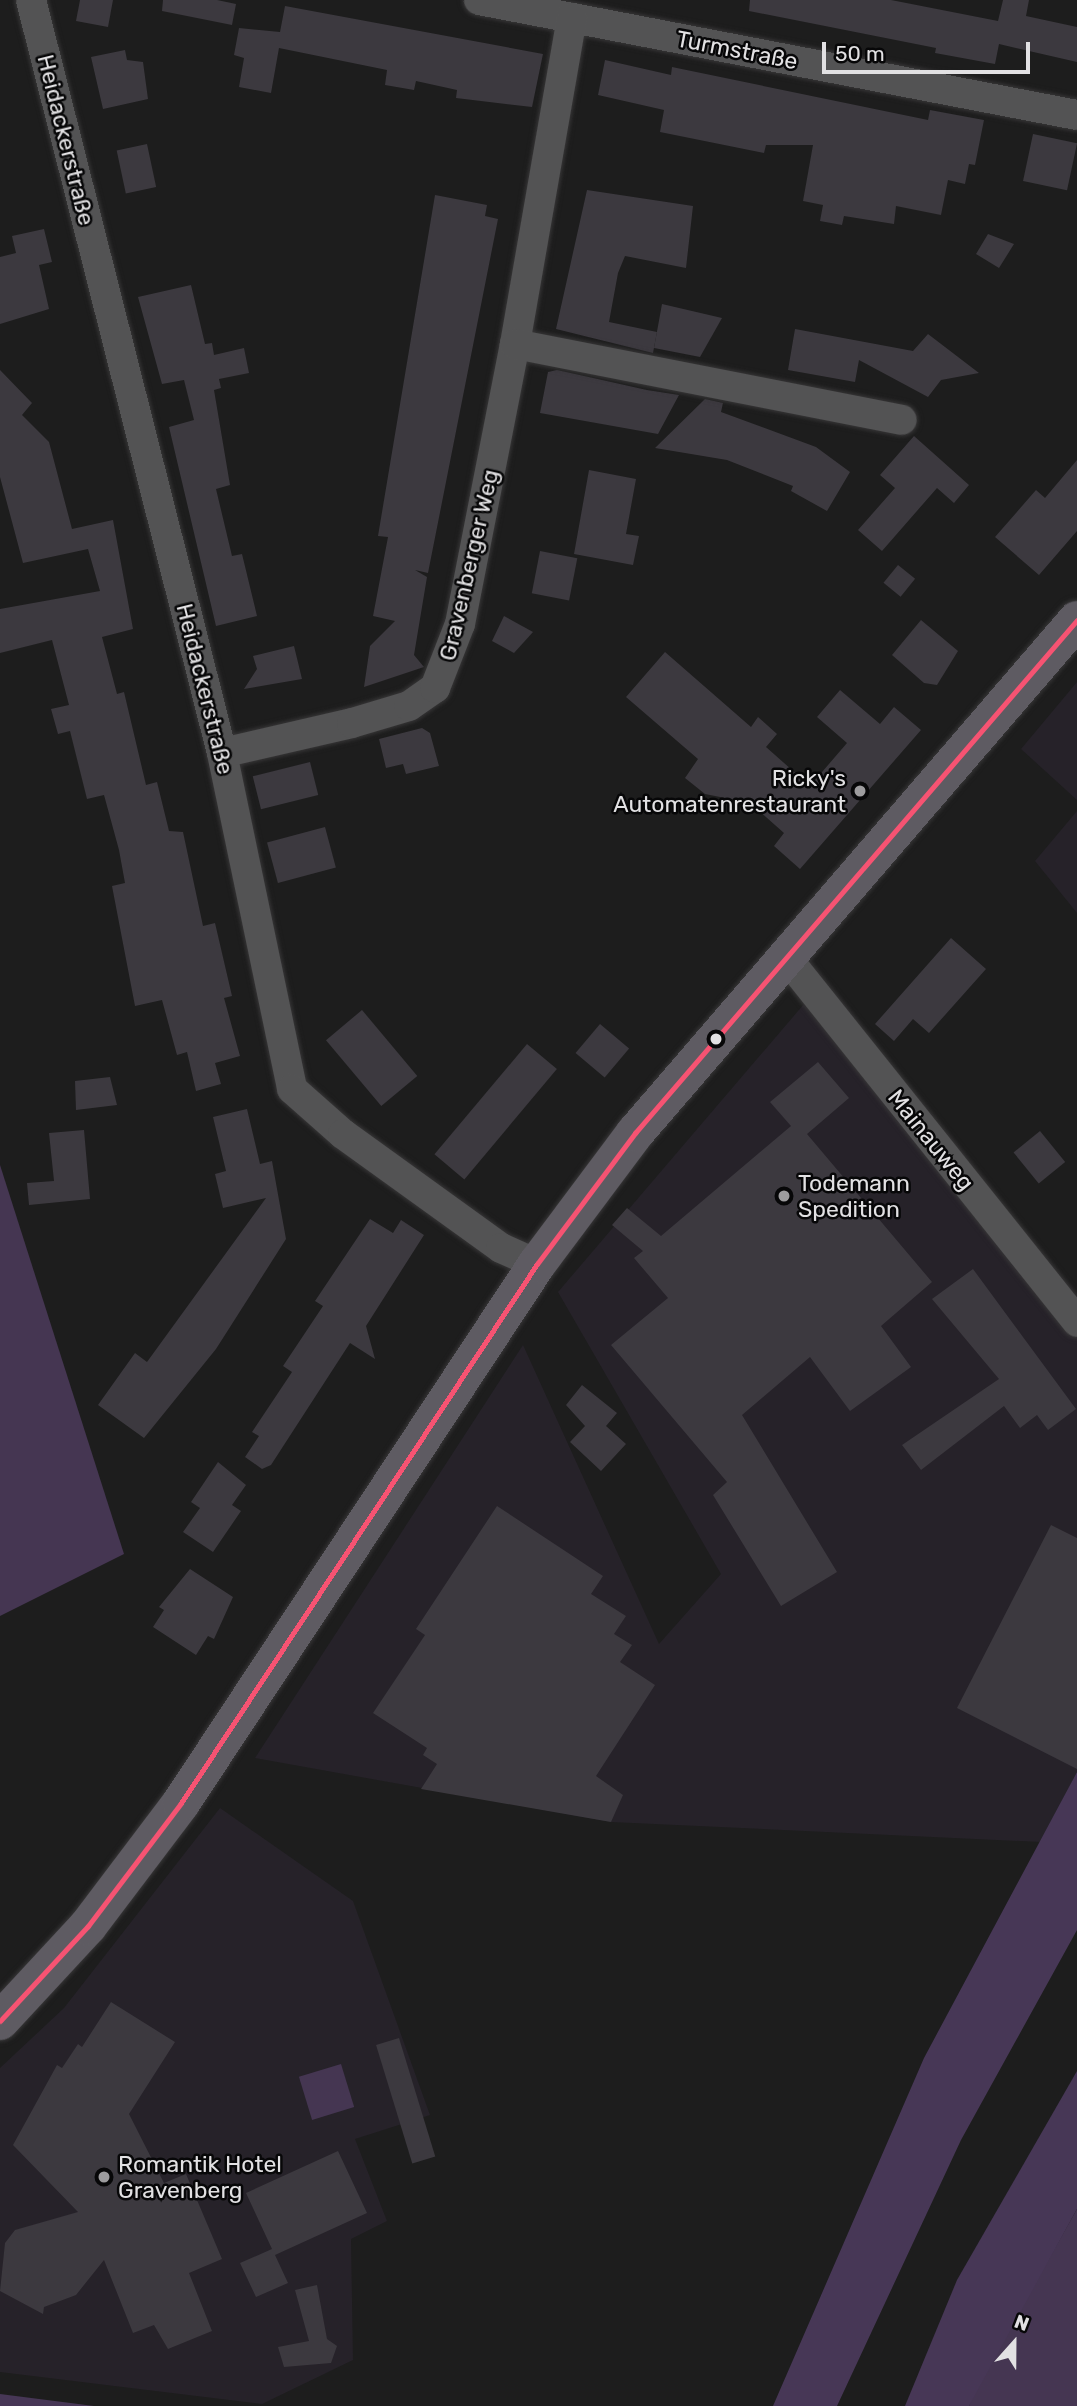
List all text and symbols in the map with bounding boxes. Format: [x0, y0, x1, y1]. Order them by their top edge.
street label: Turmstraße [674, 25, 800, 75]
scale bar [825, 28, 1033, 72]
text: 50 m [835, 41, 885, 66]
street label: Heidackerstraße [31, 52, 101, 228]
street label: Gravenberger Weg [433, 466, 505, 664]
street label: Heidackerstraße [170, 601, 240, 777]
place label: Ricky's Automatenrestaurant [613, 764, 846, 818]
marker: Ricky's Automatenrestaurant [852, 783, 868, 799]
unlabelled marker [709, 1032, 723, 1046]
street label: Mainauweg [882, 1084, 980, 1196]
place label: Todemann Spedition [798, 1169, 910, 1223]
marker: Todemann Spedition [776, 1188, 792, 1204]
place label: Romantik Hotel Gravenberg [118, 2150, 282, 2204]
marker: Romantik Hotel Gravenberg [96, 2169, 112, 2185]
north arrow [979, 2308, 1049, 2378]
text: N [1011, 2310, 1032, 2336]

